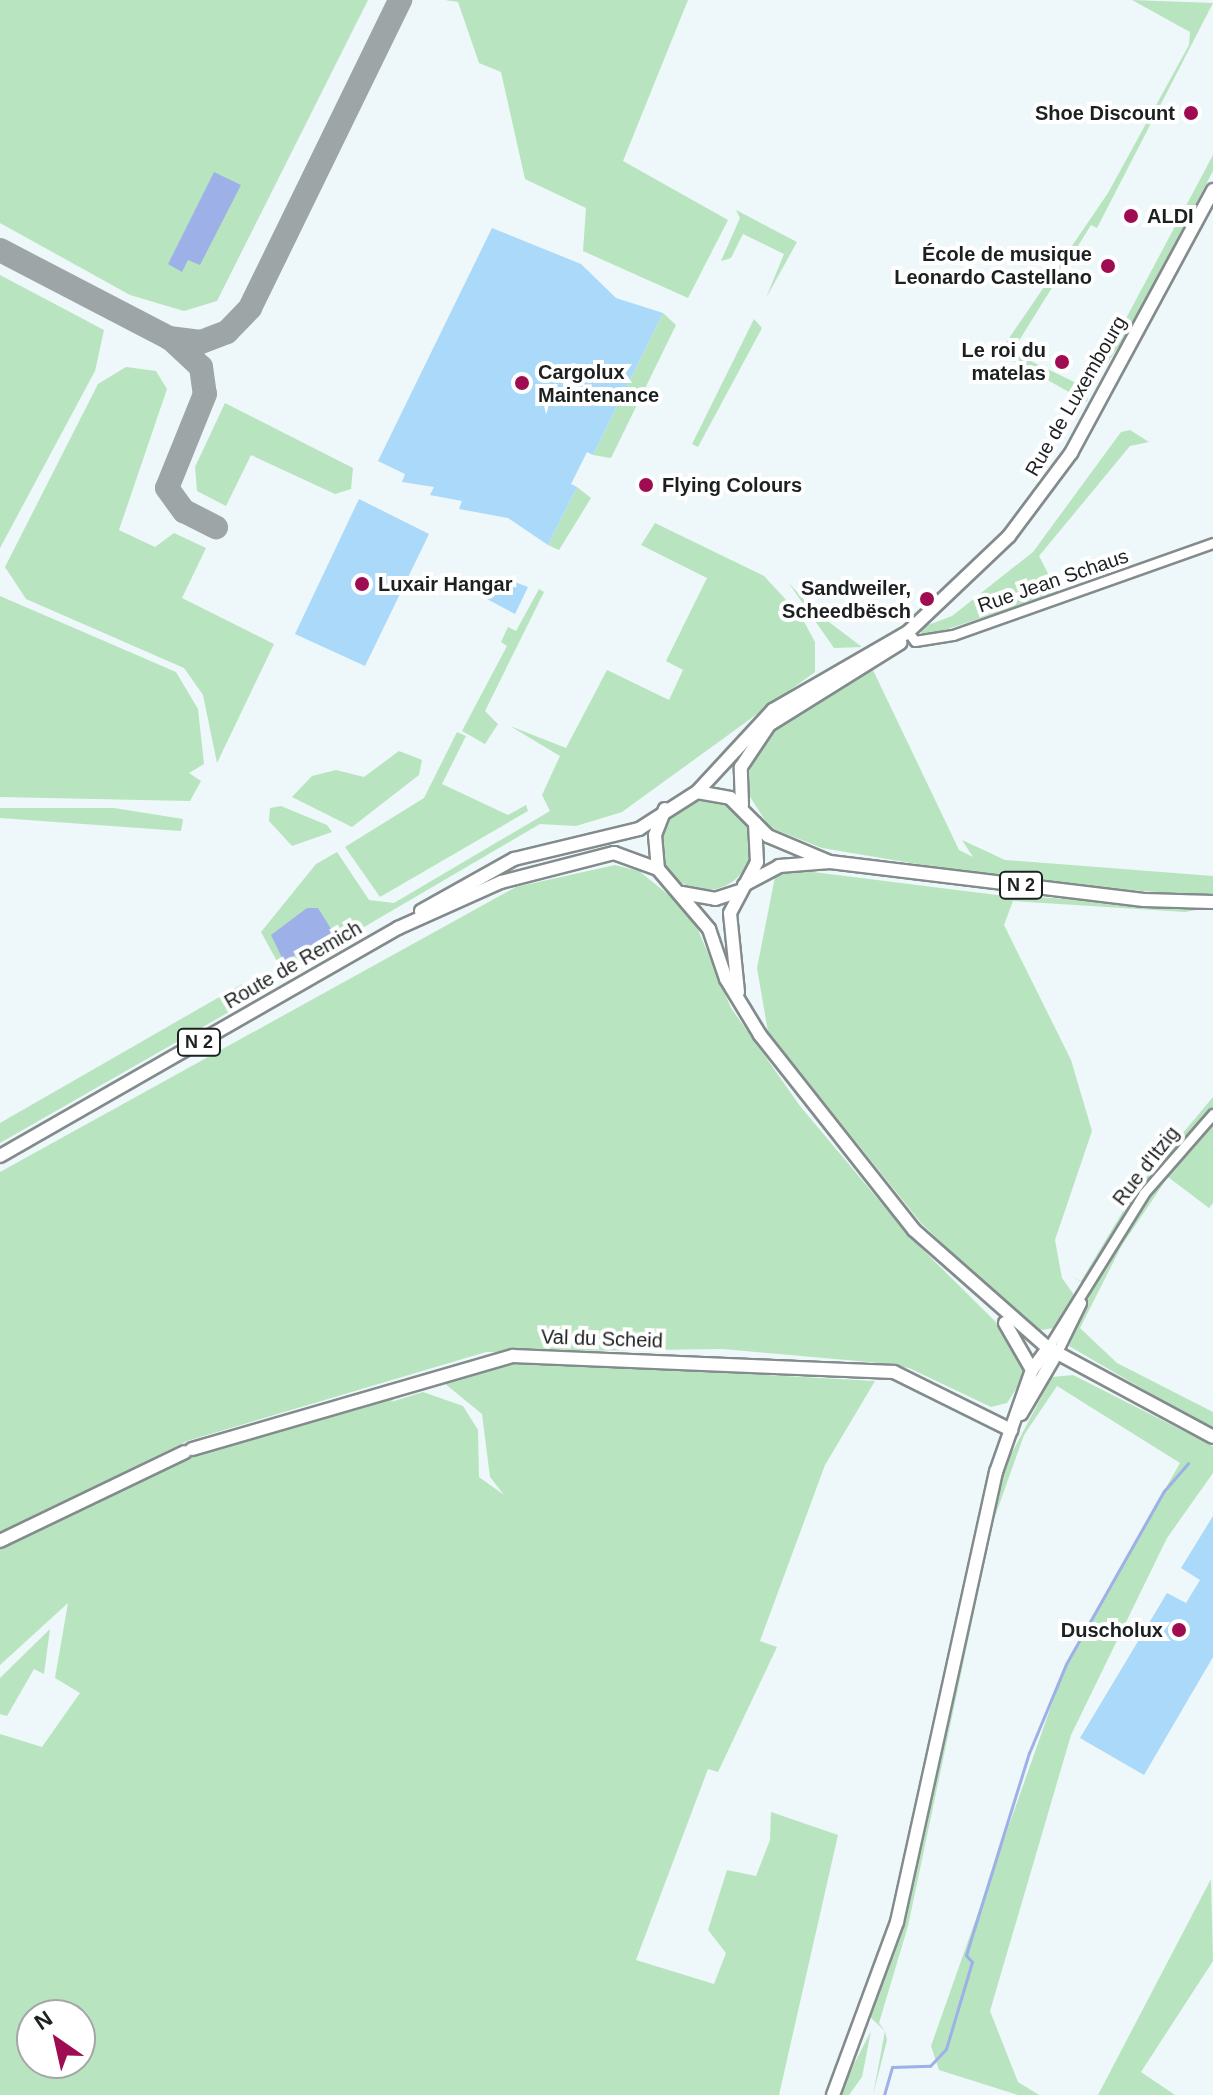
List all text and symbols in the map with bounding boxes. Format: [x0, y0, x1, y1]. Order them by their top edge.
place label: Shoe Discount [1035, 101, 1175, 125]
marker: Shoe Discount [1182, 104, 1200, 122]
place label: ALDI [1147, 204, 1194, 228]
marker: ALDI [1122, 207, 1140, 225]
place label: École de musique Leonardo Castellano [894, 242, 1092, 289]
marker: École de musique Leonardo Castellano [1099, 257, 1117, 275]
street label: Rue de Luxembourg [1020, 312, 1132, 480]
place label: Le roi du matelas [962, 338, 1046, 385]
marker: Le roi du matelas [1053, 353, 1071, 371]
place label: Cargolux Maintenance [538, 360, 659, 407]
marker: Cargolux Maintenance [513, 374, 531, 392]
place label: Flying Colours [662, 473, 802, 497]
marker: Flying Colours [637, 476, 655, 494]
street label: Rue Jean Schaus [974, 544, 1132, 618]
place label: Luxair Hangar [378, 572, 512, 596]
marker: Luxair Hangar [353, 575, 371, 593]
place label: Sandweiler, Scheedbësch [782, 576, 911, 623]
marker: Sandweiler, Scheedbësch [918, 590, 936, 608]
road number: N 2 [997, 871, 1045, 899]
street label: Route de Remich [220, 916, 366, 1014]
road number: N 2 [175, 1028, 223, 1056]
street label: Rue d'Itzig [1108, 1122, 1184, 1210]
street label: Val du Scheid [541, 1325, 663, 1353]
place label: Duscholux [1061, 1618, 1163, 1642]
marker: Duscholux [1170, 1621, 1188, 1639]
north arrow [16, 1999, 96, 2079]
text: N [30, 2006, 57, 2035]

